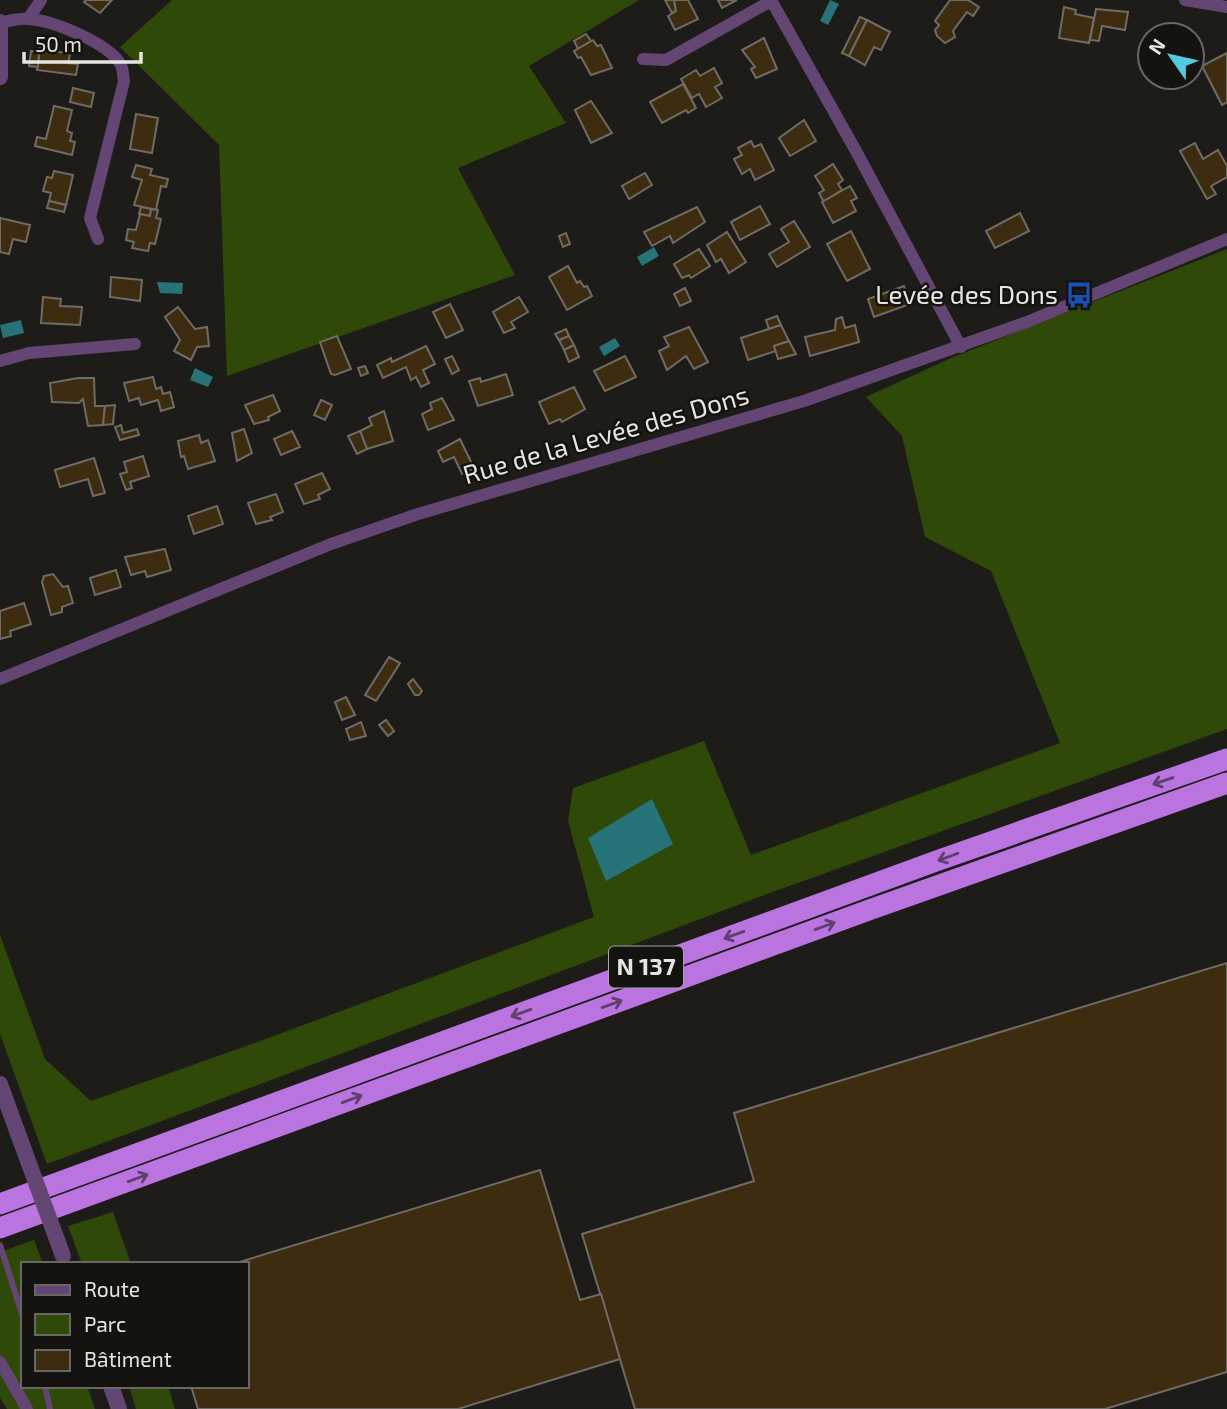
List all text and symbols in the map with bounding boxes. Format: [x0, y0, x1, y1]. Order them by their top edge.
scale bar [24, 21, 142, 65]
north arrow [1136, 21, 1206, 91]
text: 50 m [35, 31, 82, 56]
text: N [1143, 34, 1170, 58]
place label: Levée des Dons [875, 278, 1058, 309]
bus stop icon: Levée des Dons [1064, 280, 1094, 310]
street label: Rue de la Levée des Dons [459, 378, 752, 489]
one-way arrow [1152, 776, 1174, 788]
one-way arrow [938, 852, 960, 864]
one-way arrow [814, 918, 836, 931]
one-way arrow [724, 930, 746, 942]
road number: N 137 [609, 946, 683, 987]
one-way arrow [600, 997, 622, 1009]
one-way arrow [510, 1008, 532, 1021]
one-way arrow [340, 1092, 362, 1104]
one-way arrow [127, 1170, 149, 1183]
legend [21, 1262, 248, 1388]
text: Route [84, 1276, 140, 1301]
text: Parc [84, 1311, 126, 1336]
text: Bâtiment [84, 1346, 172, 1371]

